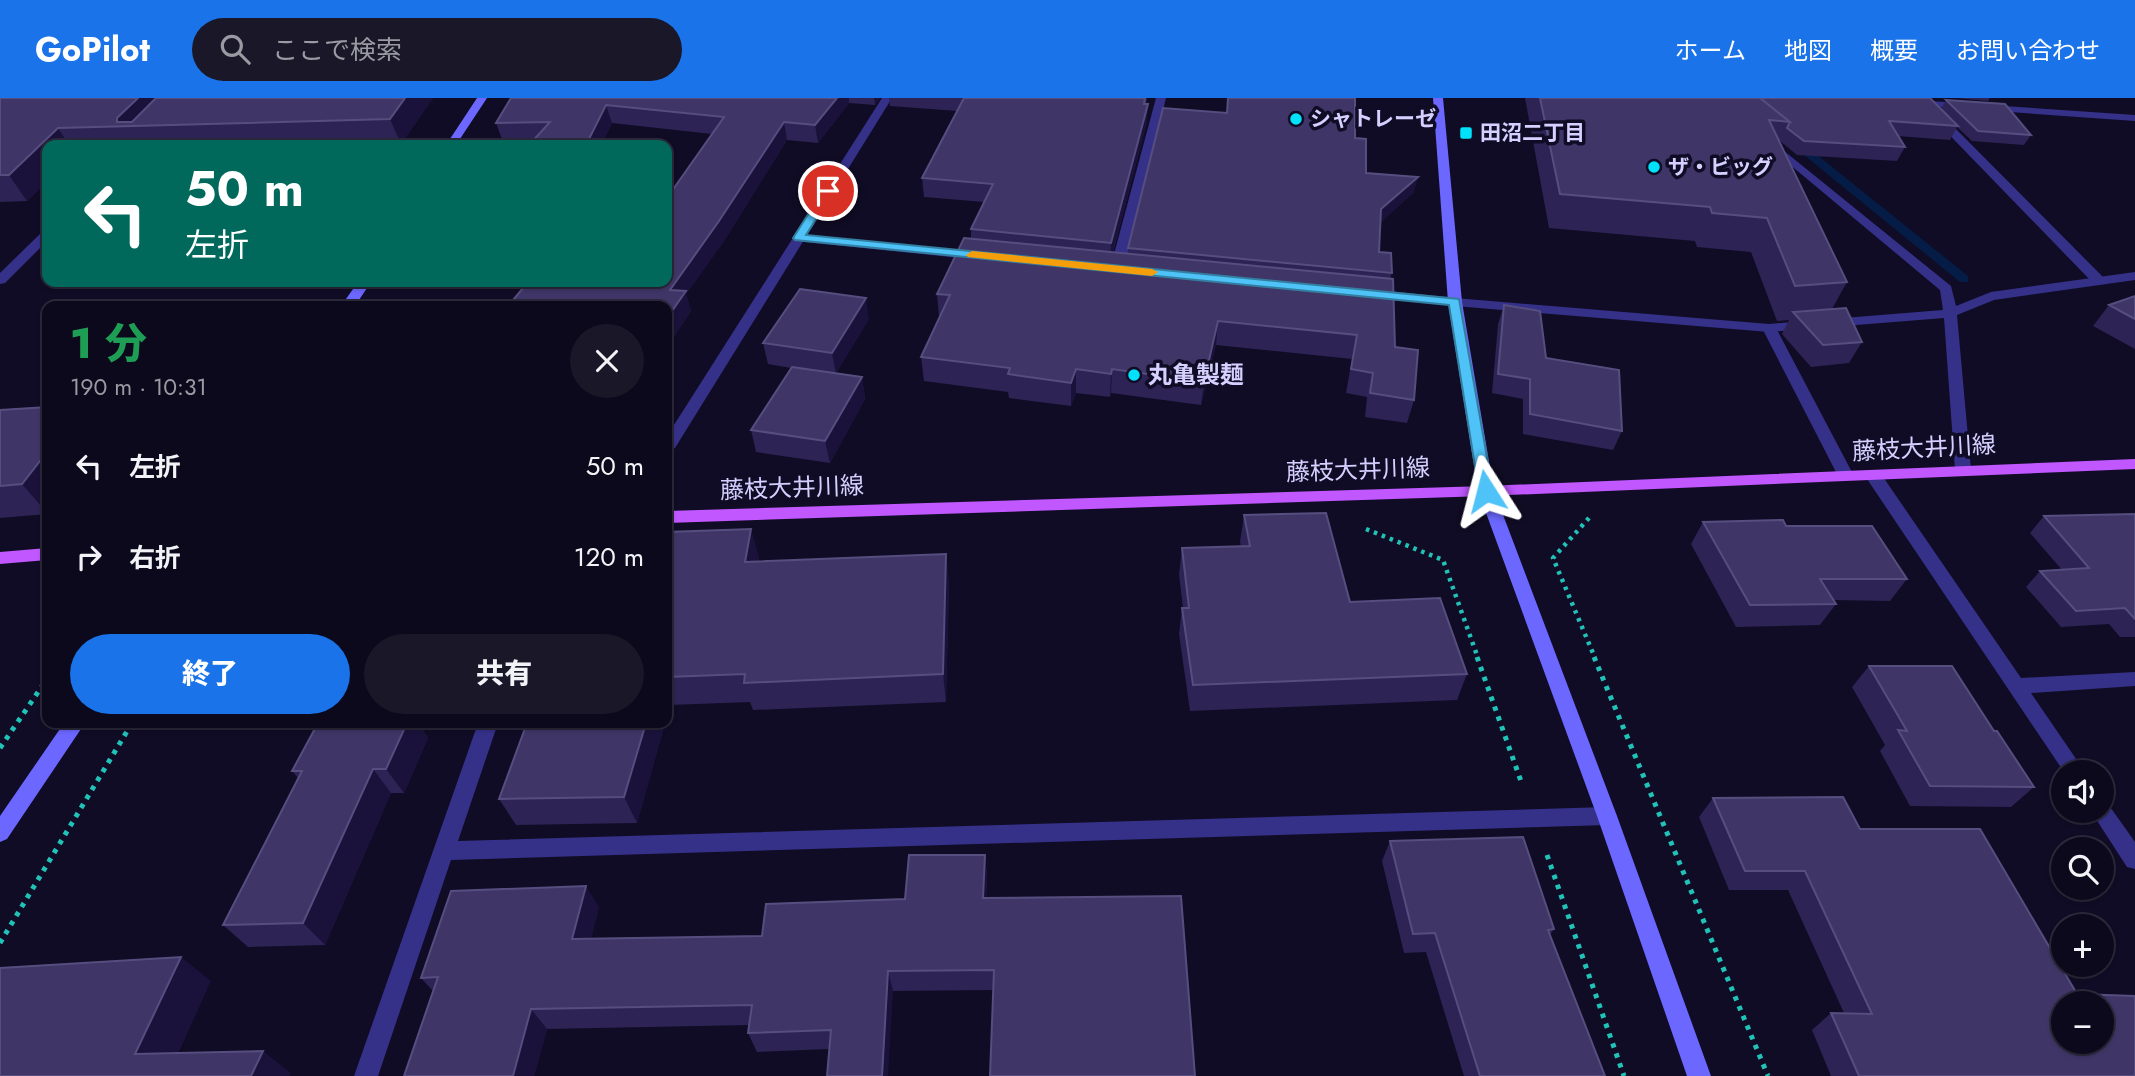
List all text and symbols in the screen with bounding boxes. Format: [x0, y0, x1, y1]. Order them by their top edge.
search box [192, 18, 682, 81]
text: GoPilot [35, 26, 150, 73]
icon: search [216, 30, 254, 68]
text: ここで検索 [272, 31, 402, 69]
text: ホーム [1675, 33, 1746, 68]
text: 地図 [1784, 33, 1832, 68]
text: 概要 [1870, 33, 1918, 68]
text: お問い合わせ [1956, 33, 2100, 68]
place label: シャトレーゼ [1310, 104, 1436, 134]
marker: シャトレーゼ [1288, 111, 1304, 127]
place label: 田沼二丁目 [1480, 118, 1585, 148]
marker: 田沼二丁目 [1458, 125, 1474, 141]
place label: ザ・ビッグ [1668, 152, 1773, 182]
text: 50 m [185, 154, 304, 224]
marker: ザ・ビッグ [1646, 159, 1662, 175]
pin [798, 161, 858, 221]
icon: left [70, 168, 161, 259]
icon: arrive [809, 172, 847, 210]
text: 左折 [185, 222, 249, 268]
text: 1 分 [70, 313, 147, 374]
button: close [570, 324, 644, 398]
place label: 丸亀製麺 [1148, 357, 1244, 392]
marker: 丸亀製麺 [1126, 367, 1142, 383]
text: 190 m · 10:31 [70, 370, 207, 404]
street label: 藤枝大井川線 [1851, 426, 1997, 469]
icon: left [70, 447, 108, 485]
text: 50 m [586, 447, 644, 485]
text: 左折 [129, 448, 181, 486]
street label: 藤枝大井川線 [1285, 449, 1431, 490]
position arrow [1449, 454, 1523, 528]
street label: 藤枝大井川線 [719, 467, 865, 508]
icon: right [70, 538, 108, 576]
text: 120 m [574, 538, 644, 576]
text: 右折 [129, 539, 181, 577]
button: 終了 [70, 634, 350, 714]
button: 共有 [364, 634, 644, 714]
map controls [2051, 760, 2114, 1054]
button: sound [2051, 760, 2114, 823]
button: search [2051, 837, 2114, 900]
button: + [2051, 914, 2114, 977]
button: − [2051, 991, 2114, 1054]

